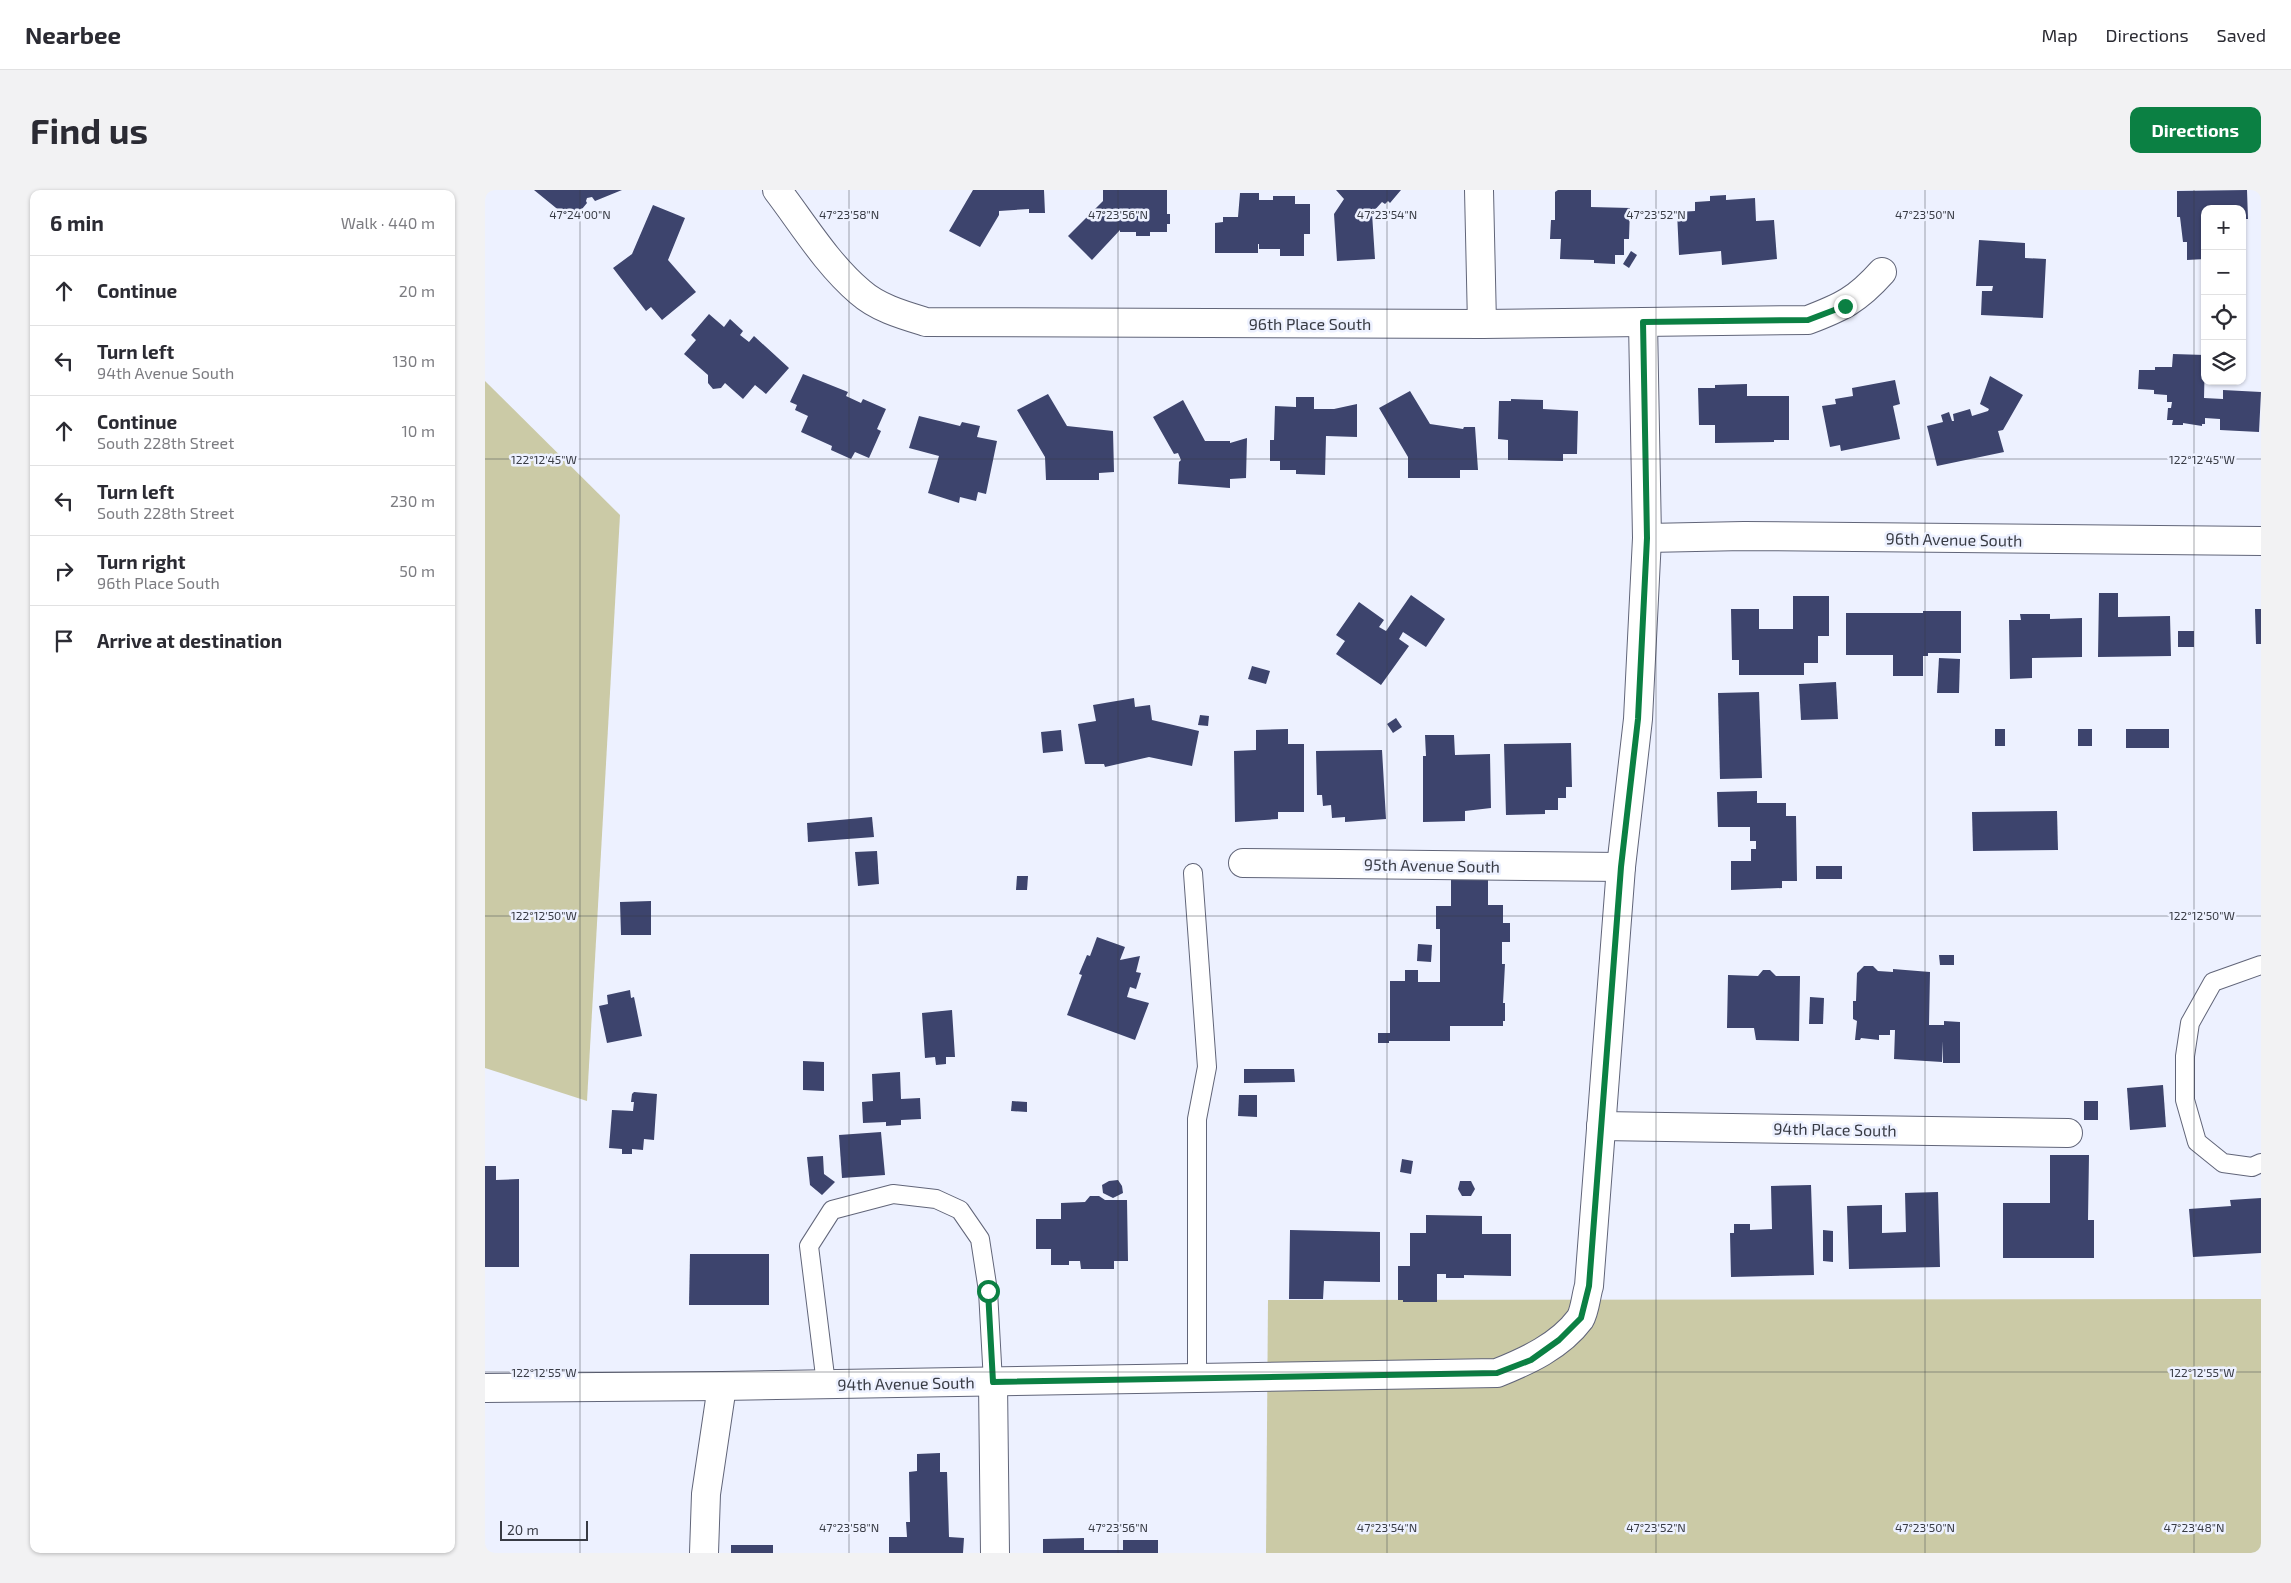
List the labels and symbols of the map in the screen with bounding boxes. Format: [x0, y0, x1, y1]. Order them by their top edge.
text: 47°24'00"N [549, 207, 611, 221]
text: 47°23'58"N [819, 207, 879, 221]
text: 47°23'56"N [1088, 207, 1148, 221]
text: 47°23'54"N [1357, 207, 1417, 221]
text: 47°23'52"N [1626, 207, 1686, 221]
text: 47°23'50"N [1895, 207, 1955, 221]
route end [1834, 295, 1857, 318]
street label: 96th Place South [1249, 314, 1371, 333]
text: 122°12'45"W [511, 452, 577, 466]
text: 122°12'45"W [2169, 452, 2235, 466]
street label: 96th Avenue South [1886, 528, 2022, 550]
street label: 95th Avenue South [1364, 854, 1500, 876]
text: 122°12'50"W [511, 908, 577, 922]
text: 122°12'50"W [2169, 908, 2235, 922]
street label: 94th Place South [1773, 1118, 1897, 1140]
route start [977, 1280, 1000, 1303]
text: 122°12'55"W [511, 1365, 577, 1379]
text: 122°12'55"W [2169, 1365, 2235, 1379]
street label: 94th Avenue South [837, 1372, 975, 1394]
scale bar [500, 1518, 587, 1541]
text: 47°23'58"N [819, 1520, 879, 1534]
text: 47°23'56"N [1088, 1520, 1148, 1534]
text: 47°23'54"N [1357, 1520, 1417, 1534]
text: 47°23'52"N [1626, 1520, 1686, 1534]
text: 47°23'50"N [1895, 1520, 1955, 1534]
text: 47°23'48"N [2164, 1520, 2224, 1534]

